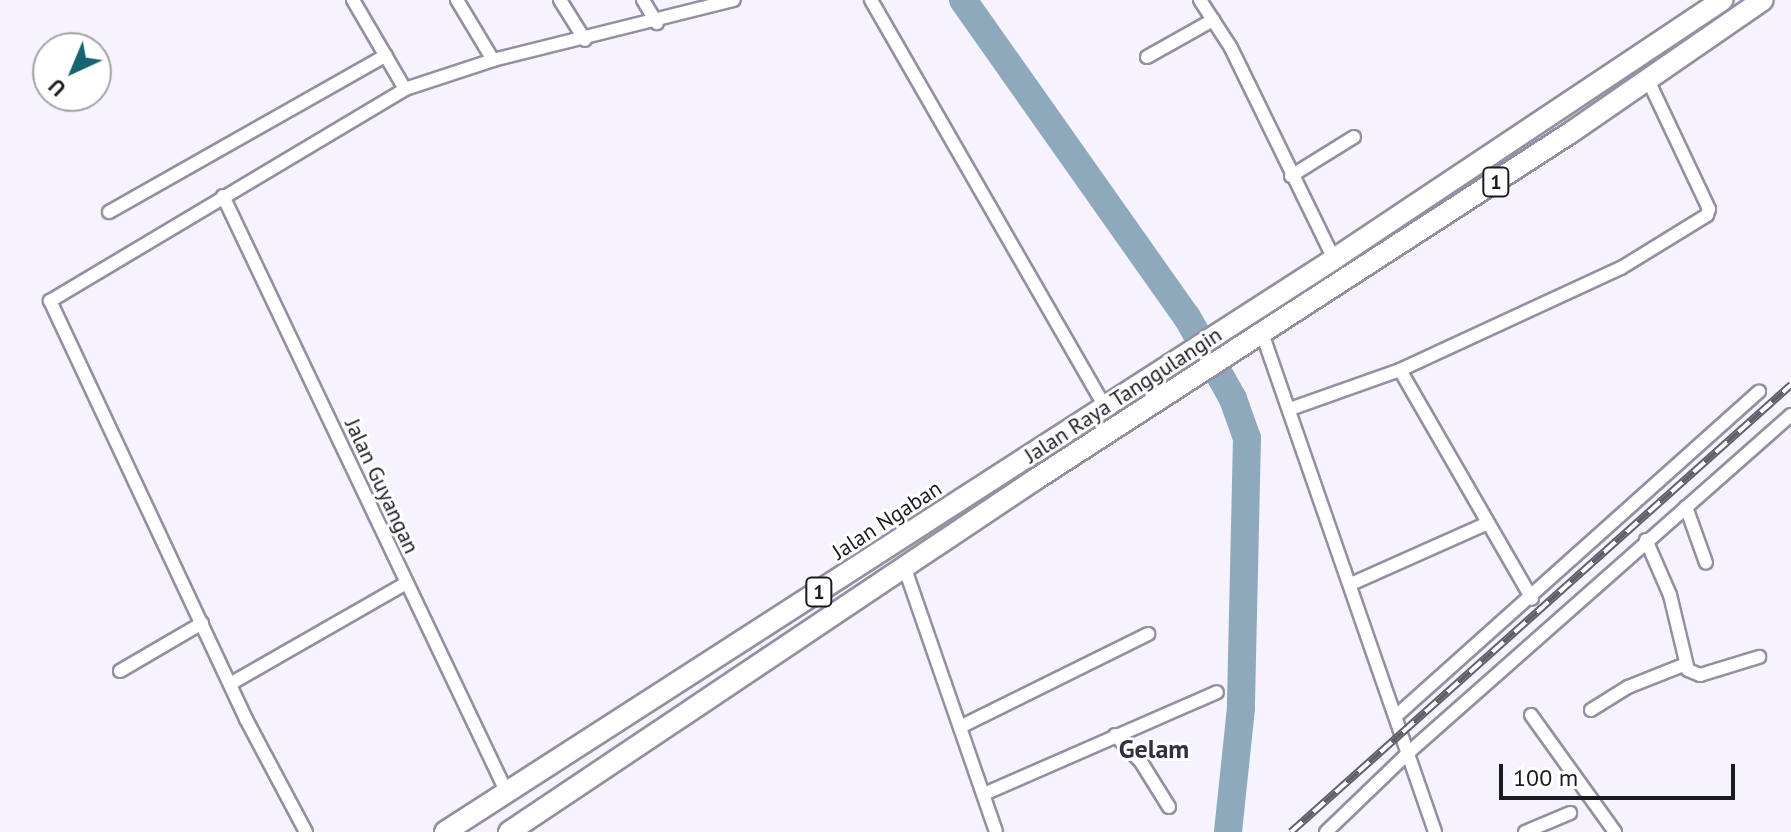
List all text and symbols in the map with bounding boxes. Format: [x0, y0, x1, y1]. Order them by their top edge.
north arrow [32, 32, 112, 112]
text: U [42, 73, 71, 103]
road number: 1 [1482, 166, 1510, 198]
street label: Jalan Raya Tanggulangin [1019, 321, 1227, 469]
street label: Jalan Guyangan [339, 414, 425, 558]
street label: Jalan Ngaban [827, 475, 947, 565]
road number: 1 [805, 576, 833, 608]
district label: Gelam [1119, 733, 1189, 765]
scale bar [1503, 748, 1739, 798]
text: 100 m [1513, 762, 1578, 793]

